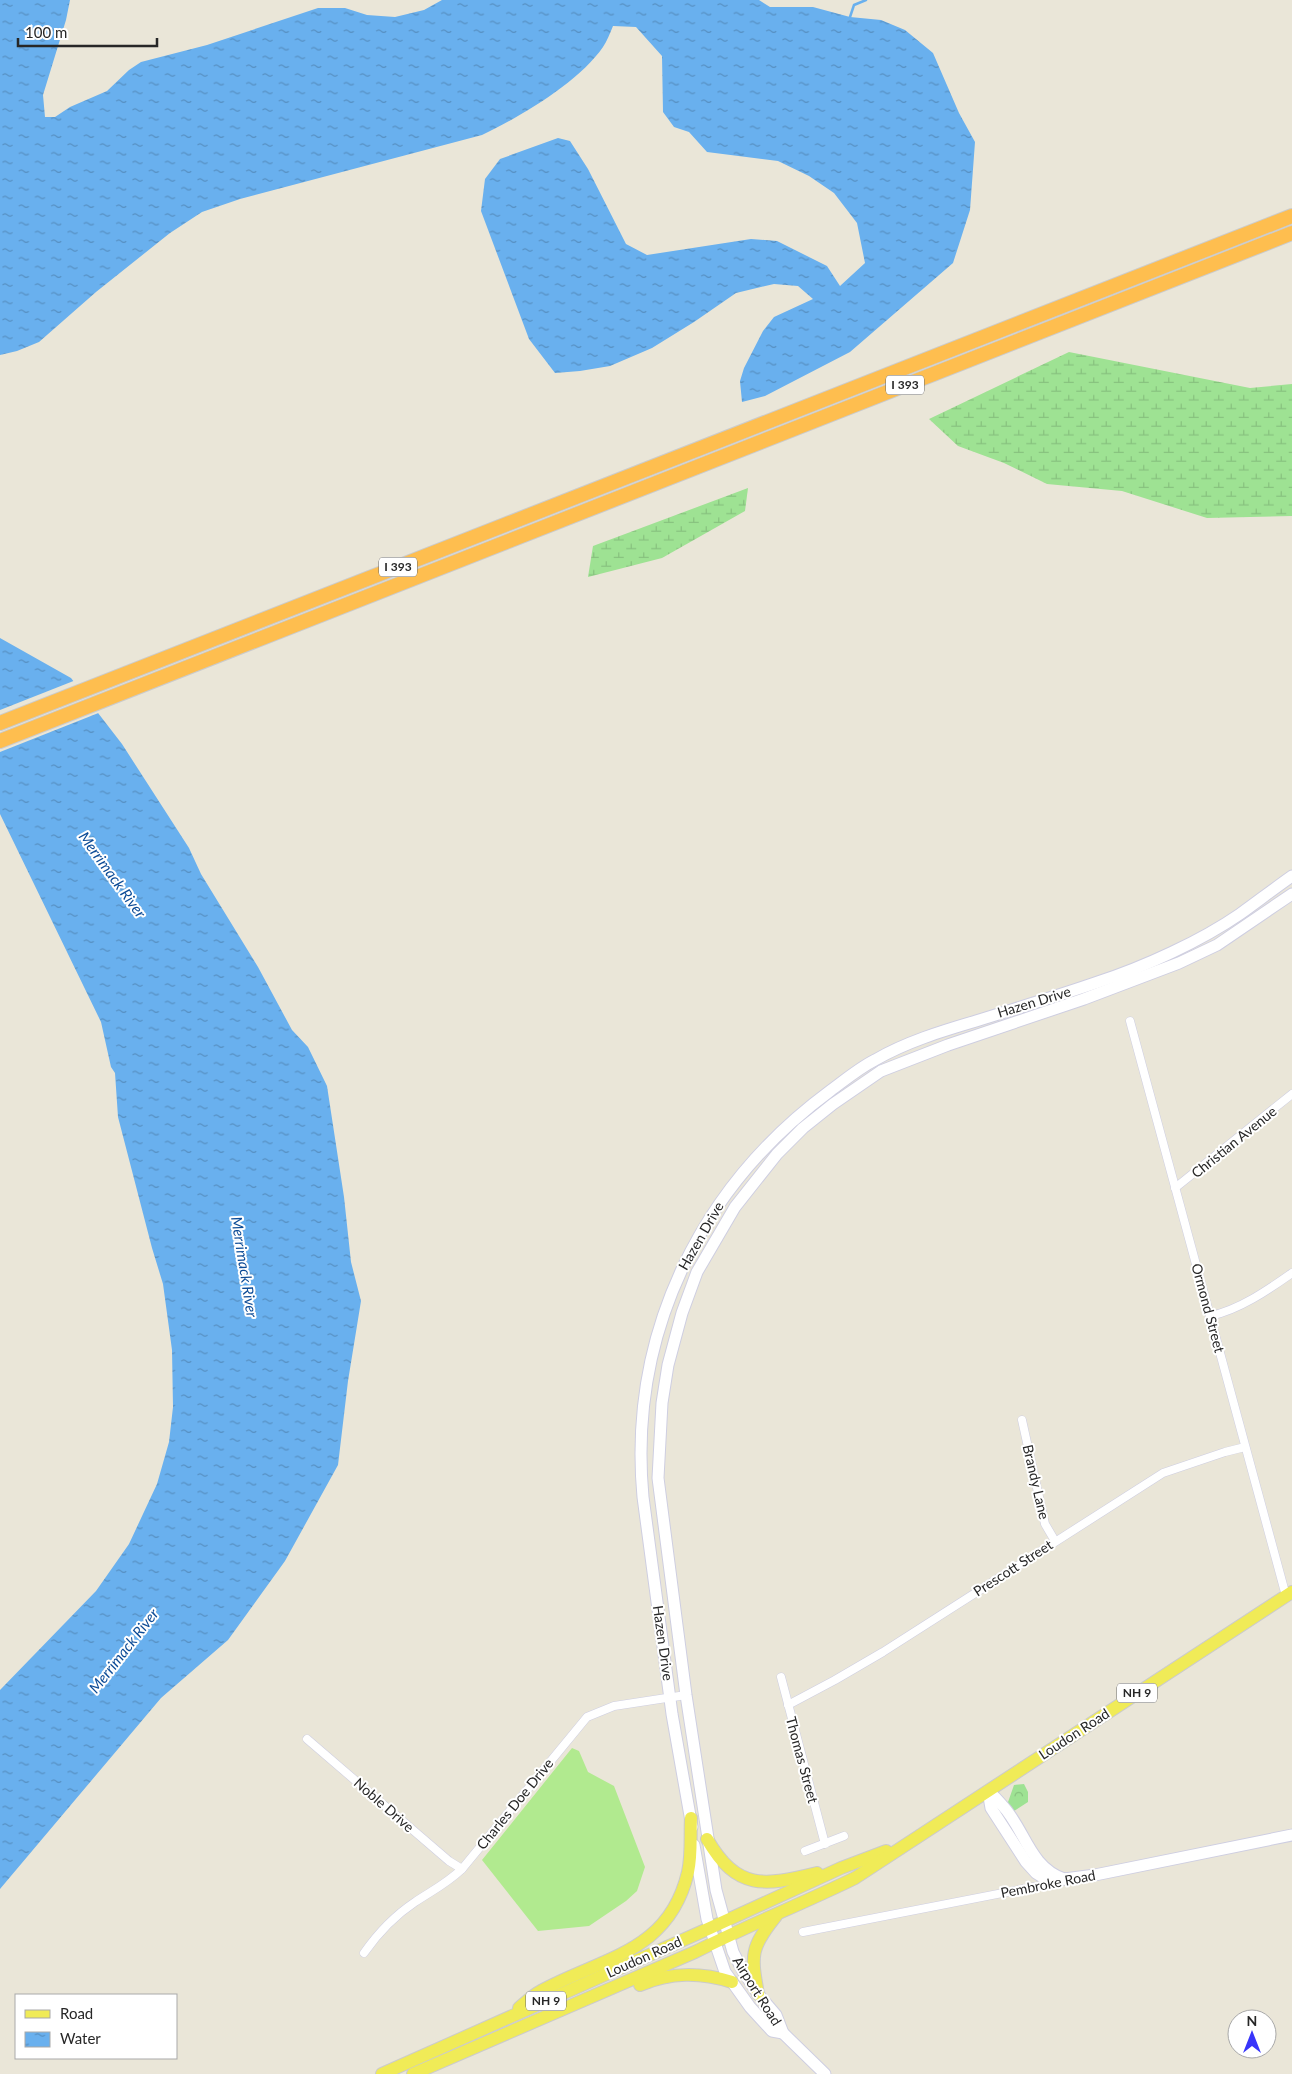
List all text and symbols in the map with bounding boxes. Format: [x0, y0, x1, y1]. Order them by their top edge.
scale bar [18, 15, 156, 47]
text: 100 m [25, 23, 67, 41]
road number: I 393 [886, 376, 924, 394]
road number: I 393 [379, 558, 417, 576]
water label: Merrimack River [76, 828, 151, 922]
street label: Hazen Drive [995, 982, 1073, 1021]
street label: Christian Avenue [1188, 1102, 1280, 1181]
street label: Hazen Drive [674, 1199, 727, 1273]
water label: Merrimack River [228, 1215, 262, 1319]
street label: Ormond Street [1188, 1261, 1229, 1354]
street label: Brandy Lane [1020, 1443, 1053, 1521]
street label: Prescott Street [970, 1536, 1055, 1599]
water label: Merrimack River [85, 1604, 162, 1696]
street label: Hazen Drive [650, 1604, 677, 1682]
road number: NH 9 [1117, 1684, 1157, 1702]
street label: Loudon Road [1035, 1704, 1112, 1763]
street label: Thomas Street [783, 1715, 822, 1805]
street label: Charles Doe Drive [473, 1755, 557, 1853]
street label: Noble Drive [351, 1774, 418, 1835]
street label: Pembroke Road [999, 1866, 1097, 1901]
street label: Loudon Road [603, 1932, 684, 1981]
street label: Airport Road [729, 1953, 785, 2029]
road number: NH 9 [526, 1992, 566, 2010]
legend [15, 1994, 178, 2059]
text: Road [60, 2004, 93, 2022]
north arrow [1227, 2009, 1277, 2059]
text: N [1247, 2012, 1257, 2029]
text: Water [60, 2029, 101, 2047]

